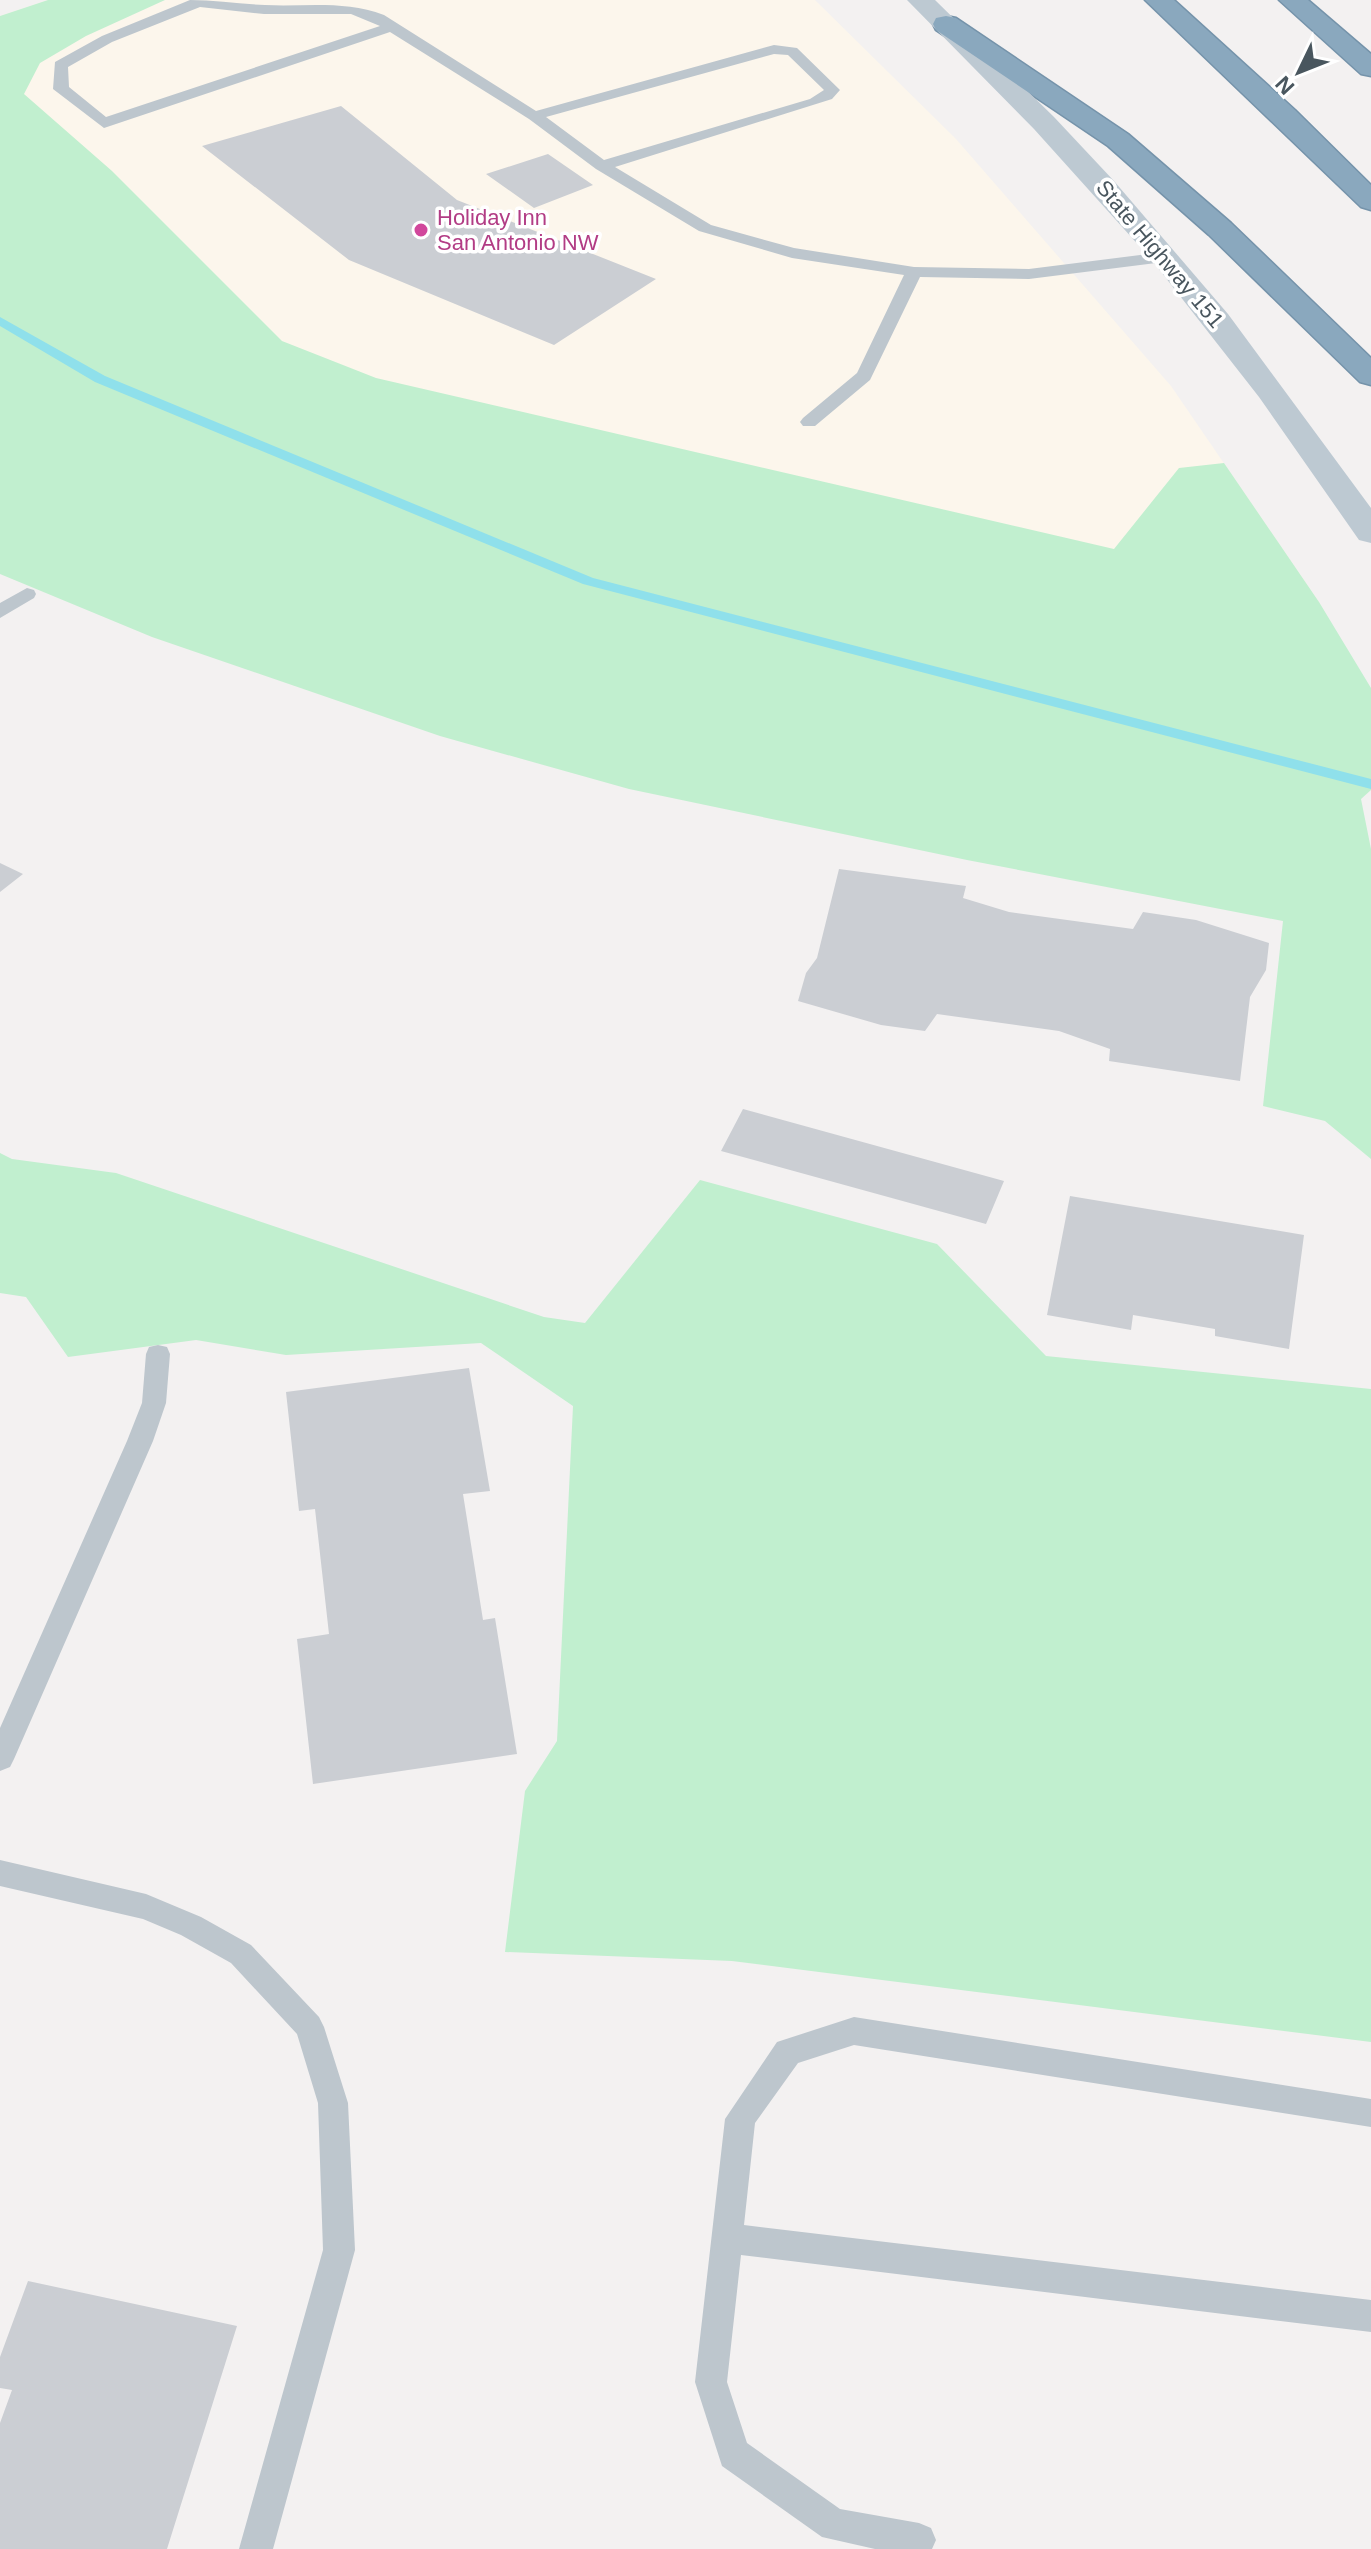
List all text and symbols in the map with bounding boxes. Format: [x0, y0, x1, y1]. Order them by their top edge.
north arrow [1259, 32, 1339, 112]
text: N [1270, 71, 1299, 100]
street label: State Highway 151 [1091, 175, 1229, 333]
place label: Holiday Inn San Antonio NW [437, 205, 599, 255]
marker: Holiday Inn San Antonio NW [412, 221, 430, 239]

